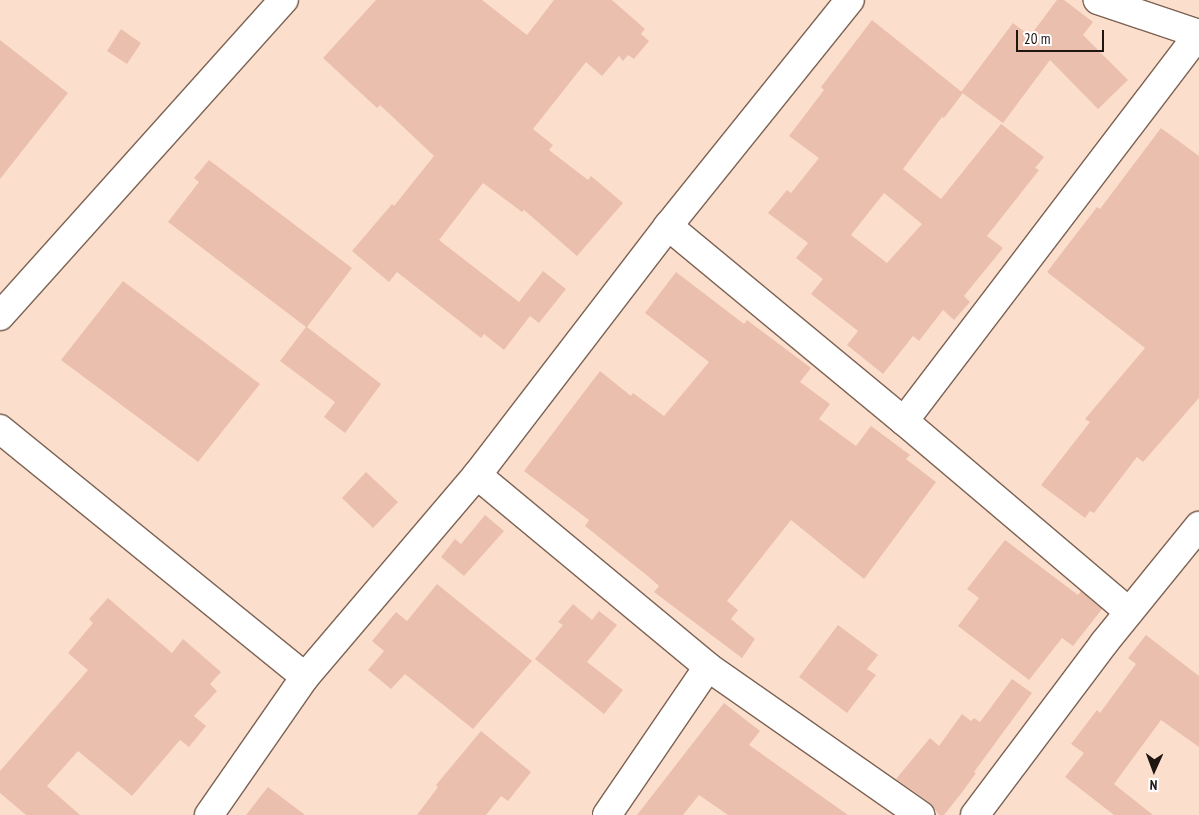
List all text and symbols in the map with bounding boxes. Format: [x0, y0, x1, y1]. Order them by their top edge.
scale bar [1019, 20, 1106, 52]
text: 20 m [1024, 29, 1050, 48]
north arrow [1129, 745, 1179, 795]
text: N [1149, 776, 1158, 794]

